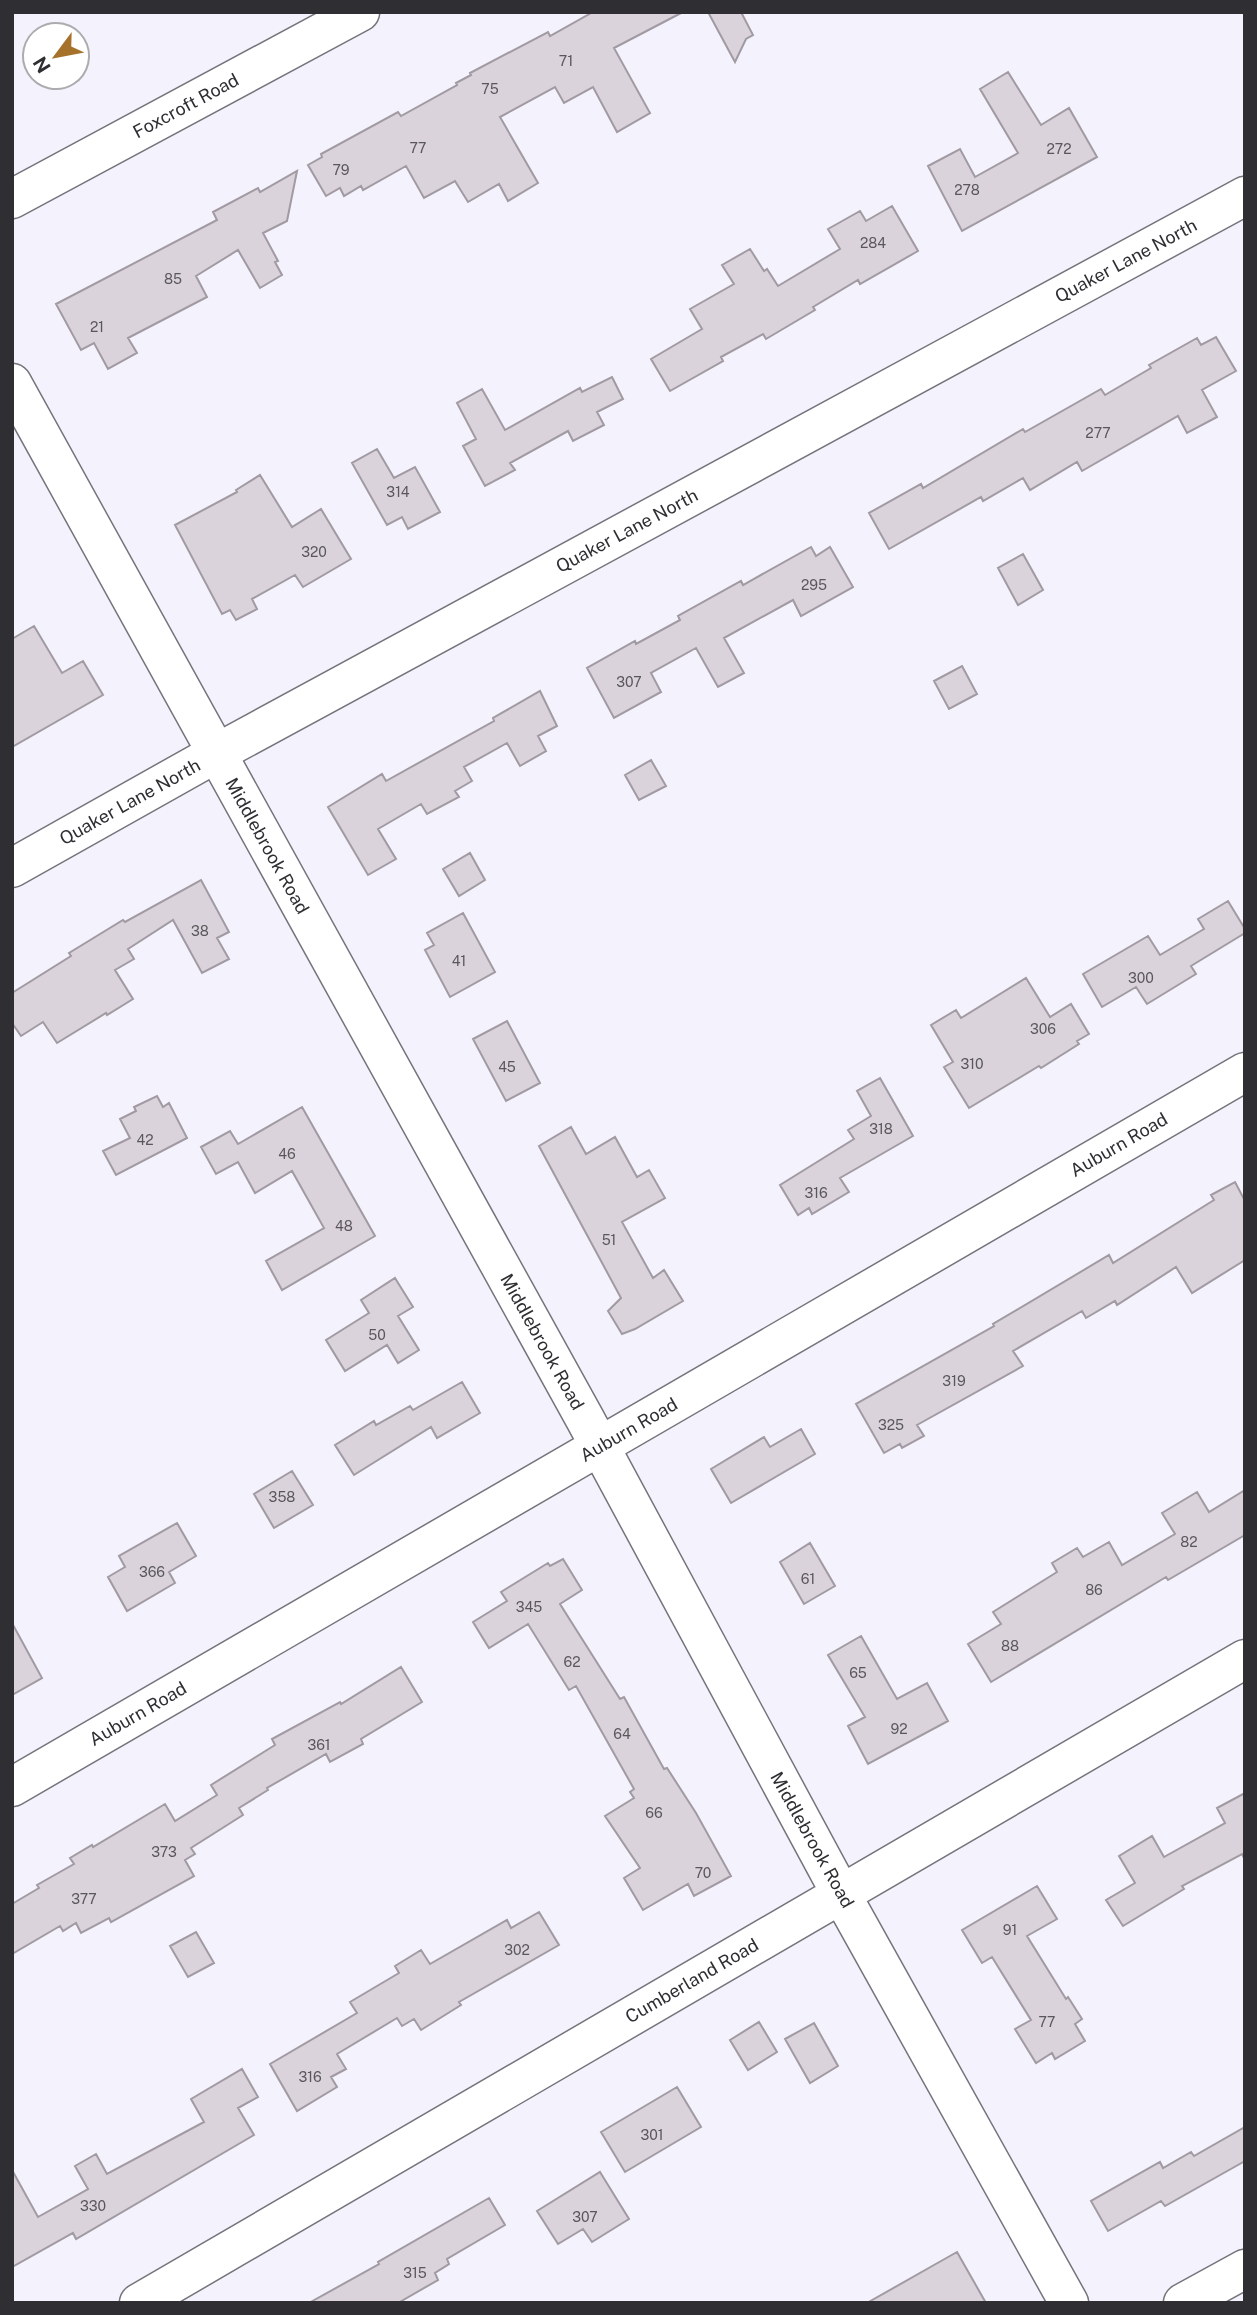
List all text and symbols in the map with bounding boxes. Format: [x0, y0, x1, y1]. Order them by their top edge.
north arrow [21, 21, 91, 91]
text: N [28, 53, 55, 77]
house number: 71 [559, 53, 573, 69]
street label: Foxcroft Road [129, 69, 242, 142]
house number: 75 [481, 81, 499, 97]
house number: 77 [410, 140, 427, 156]
house number: 272 [1046, 141, 1072, 157]
house number: 79 [333, 162, 350, 178]
house number: 278 [954, 182, 980, 198]
street label: Quaker Lane North [1051, 214, 1200, 307]
house number: 284 [860, 235, 886, 251]
house number: 85 [164, 271, 182, 287]
house number: 21 [90, 319, 104, 335]
house number: 277 [1085, 425, 1111, 441]
house number: 314 [386, 484, 410, 500]
street label: Quaker Lane North [552, 484, 701, 577]
house number: 320 [301, 544, 327, 560]
house number: 295 [801, 577, 827, 593]
house number: 307 [616, 674, 642, 690]
street label: Quaker Lane North [56, 754, 204, 849]
street label: Middlebrook Road [221, 774, 314, 917]
house number: 38 [191, 923, 209, 939]
house number: 41 [452, 953, 466, 969]
house number: 300 [1128, 970, 1154, 986]
house number: 306 [1030, 1021, 1056, 1037]
house number: 310 [960, 1056, 984, 1072]
house number: 45 [498, 1059, 516, 1075]
street label: Auburn Road [1066, 1108, 1171, 1181]
house number: 318 [869, 1121, 893, 1137]
house number: 42 [136, 1132, 154, 1148]
house number: 46 [278, 1146, 296, 1162]
house number: 316 [804, 1185, 828, 1201]
house number: 48 [335, 1218, 353, 1234]
house number: 51 [602, 1232, 616, 1248]
street label: Middlebrook Road [496, 1270, 589, 1413]
house number: 50 [368, 1327, 386, 1343]
house number: 319 [942, 1373, 966, 1389]
street label: Auburn Road [576, 1393, 681, 1466]
house number: 325 [878, 1417, 904, 1433]
house number: 358 [269, 1489, 295, 1505]
house number: 82 [1180, 1534, 1198, 1550]
house number: 366 [139, 1564, 165, 1580]
house number: 61 [801, 1571, 815, 1587]
house number: 86 [1085, 1582, 1103, 1598]
house number: 345 [516, 1599, 542, 1615]
house number: 88 [1001, 1638, 1019, 1654]
house number: 62 [563, 1654, 581, 1670]
house number: 65 [849, 1665, 867, 1681]
street label: Auburn Road [85, 1677, 190, 1750]
house number: 92 [890, 1721, 908, 1737]
house number: 64 [613, 1726, 631, 1742]
house number: 361 [307, 1737, 331, 1753]
street label: Middlebrook Road [766, 1768, 859, 1911]
house number: 66 [645, 1805, 663, 1821]
house number: 373 [151, 1844, 177, 1860]
house number: 70 [695, 1865, 711, 1881]
house number: 377 [71, 1891, 97, 1907]
house number: 91 [1003, 1922, 1017, 1938]
street label: Cumberland Road [622, 1934, 762, 2027]
house number: 302 [504, 1942, 530, 1958]
house number: 77 [1039, 2014, 1056, 2030]
house number: 316 [298, 2069, 322, 2085]
house number: 301 [641, 2127, 664, 2143]
house number: 330 [80, 2198, 106, 2214]
house number: 307 [572, 2209, 598, 2225]
house number: 315 [403, 2265, 427, 2281]

